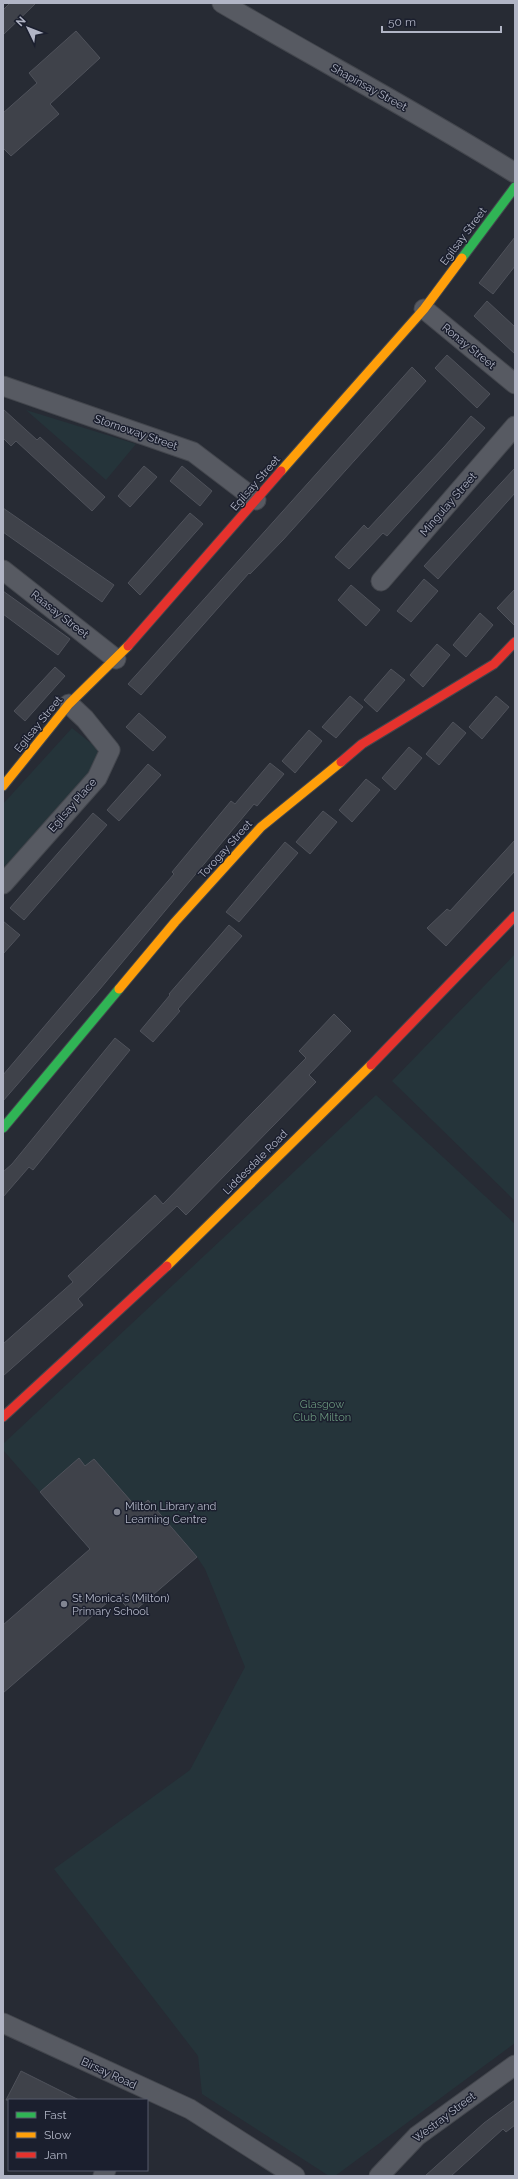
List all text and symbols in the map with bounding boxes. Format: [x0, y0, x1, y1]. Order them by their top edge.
north arrow [8, 8, 48, 48]
scale bar [382, 8, 501, 34]
text: N [13, 14, 29, 29]
text: 50 m [388, 15, 416, 29]
street label: Shapinsay Street [329, 61, 409, 114]
street label: Egilsay Street [437, 205, 489, 268]
street label: Ronay Street [439, 321, 498, 372]
street label: Stornoway Street [93, 412, 179, 453]
street label: Egilsay Street [228, 453, 283, 514]
street label: Mingulay Street [417, 470, 480, 539]
street label: Raasay Street [28, 588, 91, 641]
street label: Egilsay Street [12, 693, 65, 755]
street label: Egilsay Place [46, 776, 99, 835]
street label: Torogay Street [196, 817, 255, 881]
street label: Liddesdale Road [220, 1127, 290, 1197]
park label: Glasgow Club Milton [293, 1398, 351, 1424]
place label: Milton Library and Learning Centre [125, 1500, 217, 1526]
marker: Milton Library and Learning Centre [112, 1507, 122, 1517]
place label: St Monica's (Milton) Primary School [72, 1592, 170, 1618]
marker: St Monica's (Milton) Primary School [59, 1599, 69, 1609]
street label: Birsay Road [79, 2055, 139, 2092]
street label: Westray Street [410, 2089, 478, 2145]
legend [8, 2099, 148, 2171]
text: Fast [44, 2108, 67, 2122]
text: Slow [44, 2128, 71, 2142]
text: Jam [44, 2148, 67, 2162]

